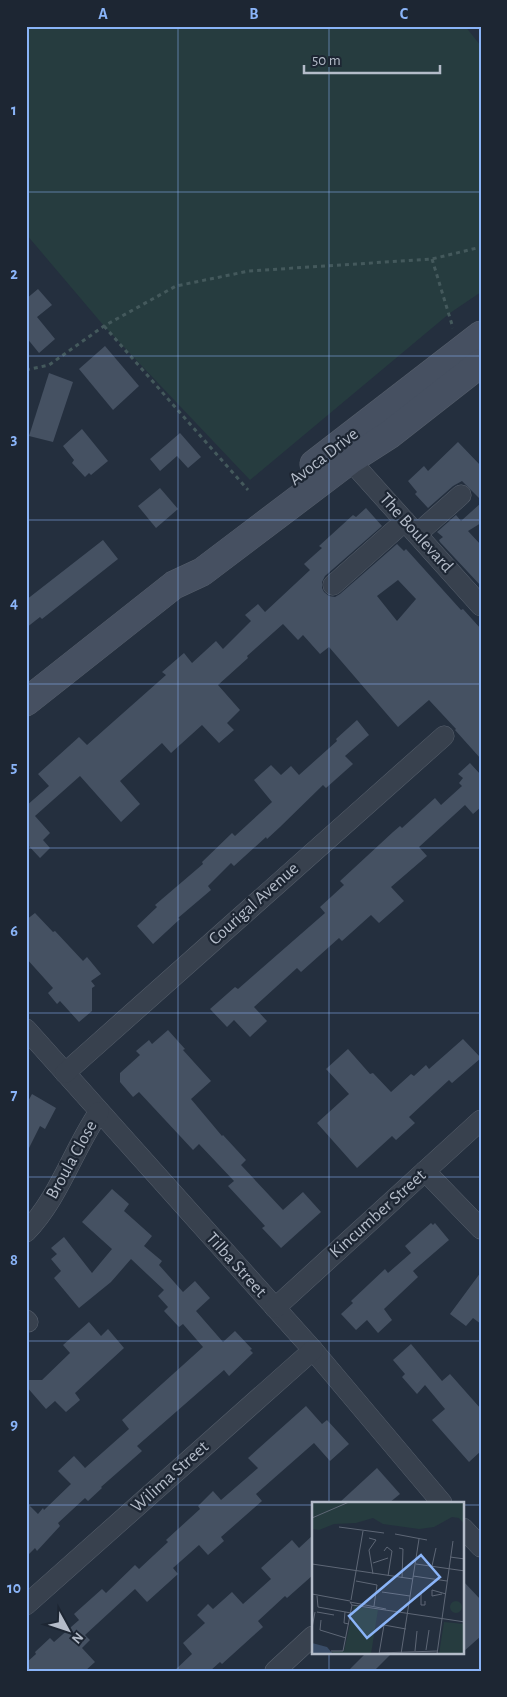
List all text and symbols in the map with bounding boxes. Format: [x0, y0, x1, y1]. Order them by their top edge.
text: A [98, 6, 108, 22]
text: B [249, 6, 259, 22]
text: C [400, 6, 409, 22]
scale bar [304, 42, 441, 74]
text: 50 m [312, 53, 341, 68]
text: 1 [11, 102, 17, 118]
text: 2 [10, 266, 18, 282]
street label: Avoca Drive [286, 425, 362, 489]
text: 3 [11, 431, 18, 447]
street label: The Boulevard [376, 490, 456, 576]
text: 4 [10, 595, 18, 611]
text: 5 [11, 759, 18, 775]
street label: Courigal Avenue [206, 859, 302, 949]
text: 6 [10, 923, 18, 939]
text: 7 [11, 1087, 18, 1103]
street label: Broula Close [43, 1118, 101, 1202]
street label: Kincumber Street [326, 1166, 430, 1262]
street label: Tilba Street [202, 1229, 270, 1301]
text: 8 [10, 1252, 18, 1268]
text: 9 [10, 1416, 18, 1432]
street label: Wilima Street [128, 1438, 212, 1516]
inset map [312, 1502, 464, 1654]
text: 10 [7, 1580, 21, 1596]
north arrow [42, 1604, 92, 1654]
text: N [69, 1629, 86, 1646]

